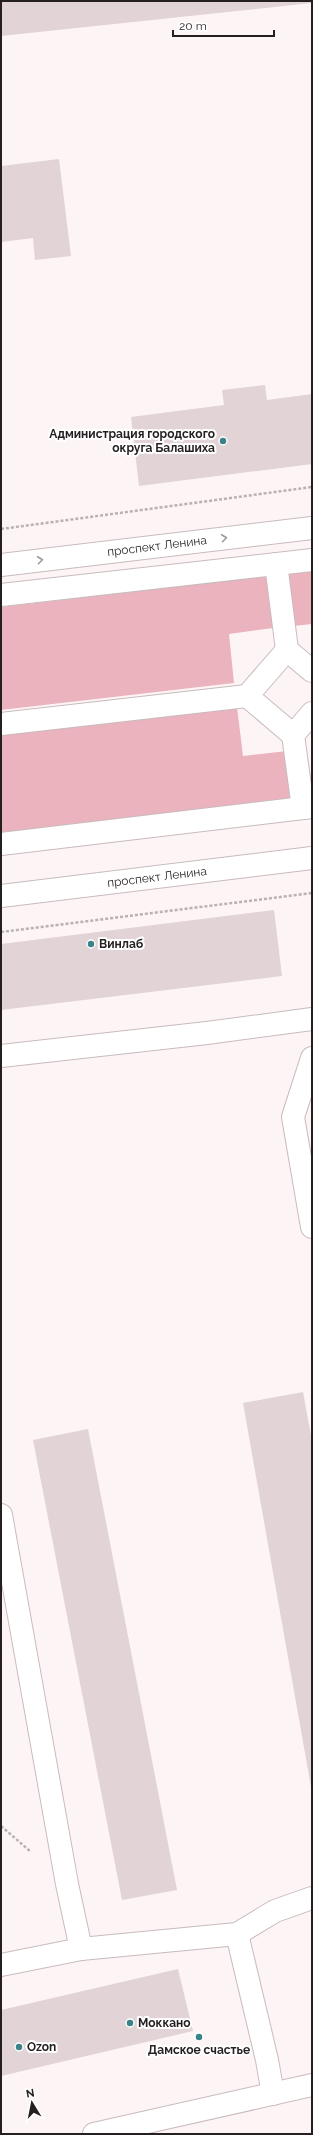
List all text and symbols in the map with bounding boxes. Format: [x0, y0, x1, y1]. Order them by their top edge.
scale bar [173, 12, 274, 38]
text: 20 m [179, 19, 207, 33]
place label: Администрация городского округа Балашиха [49, 427, 215, 455]
marker: Администрация городского округа Балашиха [218, 436, 228, 446]
street label: проспект Ленина [106, 533, 208, 559]
one-way arrow [221, 534, 227, 543]
one-way arrow [37, 556, 43, 565]
street label: проспект Ленина [106, 864, 208, 890]
place label: Винлаб [99, 937, 144, 951]
marker: Винлаб [86, 939, 96, 949]
place label: Моккано [138, 2016, 191, 2030]
marker: Моккано [125, 2018, 135, 2028]
marker: Дамское счастье [194, 2032, 204, 2042]
place label: Ozon [27, 2040, 56, 2054]
marker: Ozon [14, 2042, 24, 2052]
place label: Дамское счастье [148, 2043, 250, 2057]
north arrow [12, 2083, 52, 2123]
text: N [25, 2087, 36, 2101]

